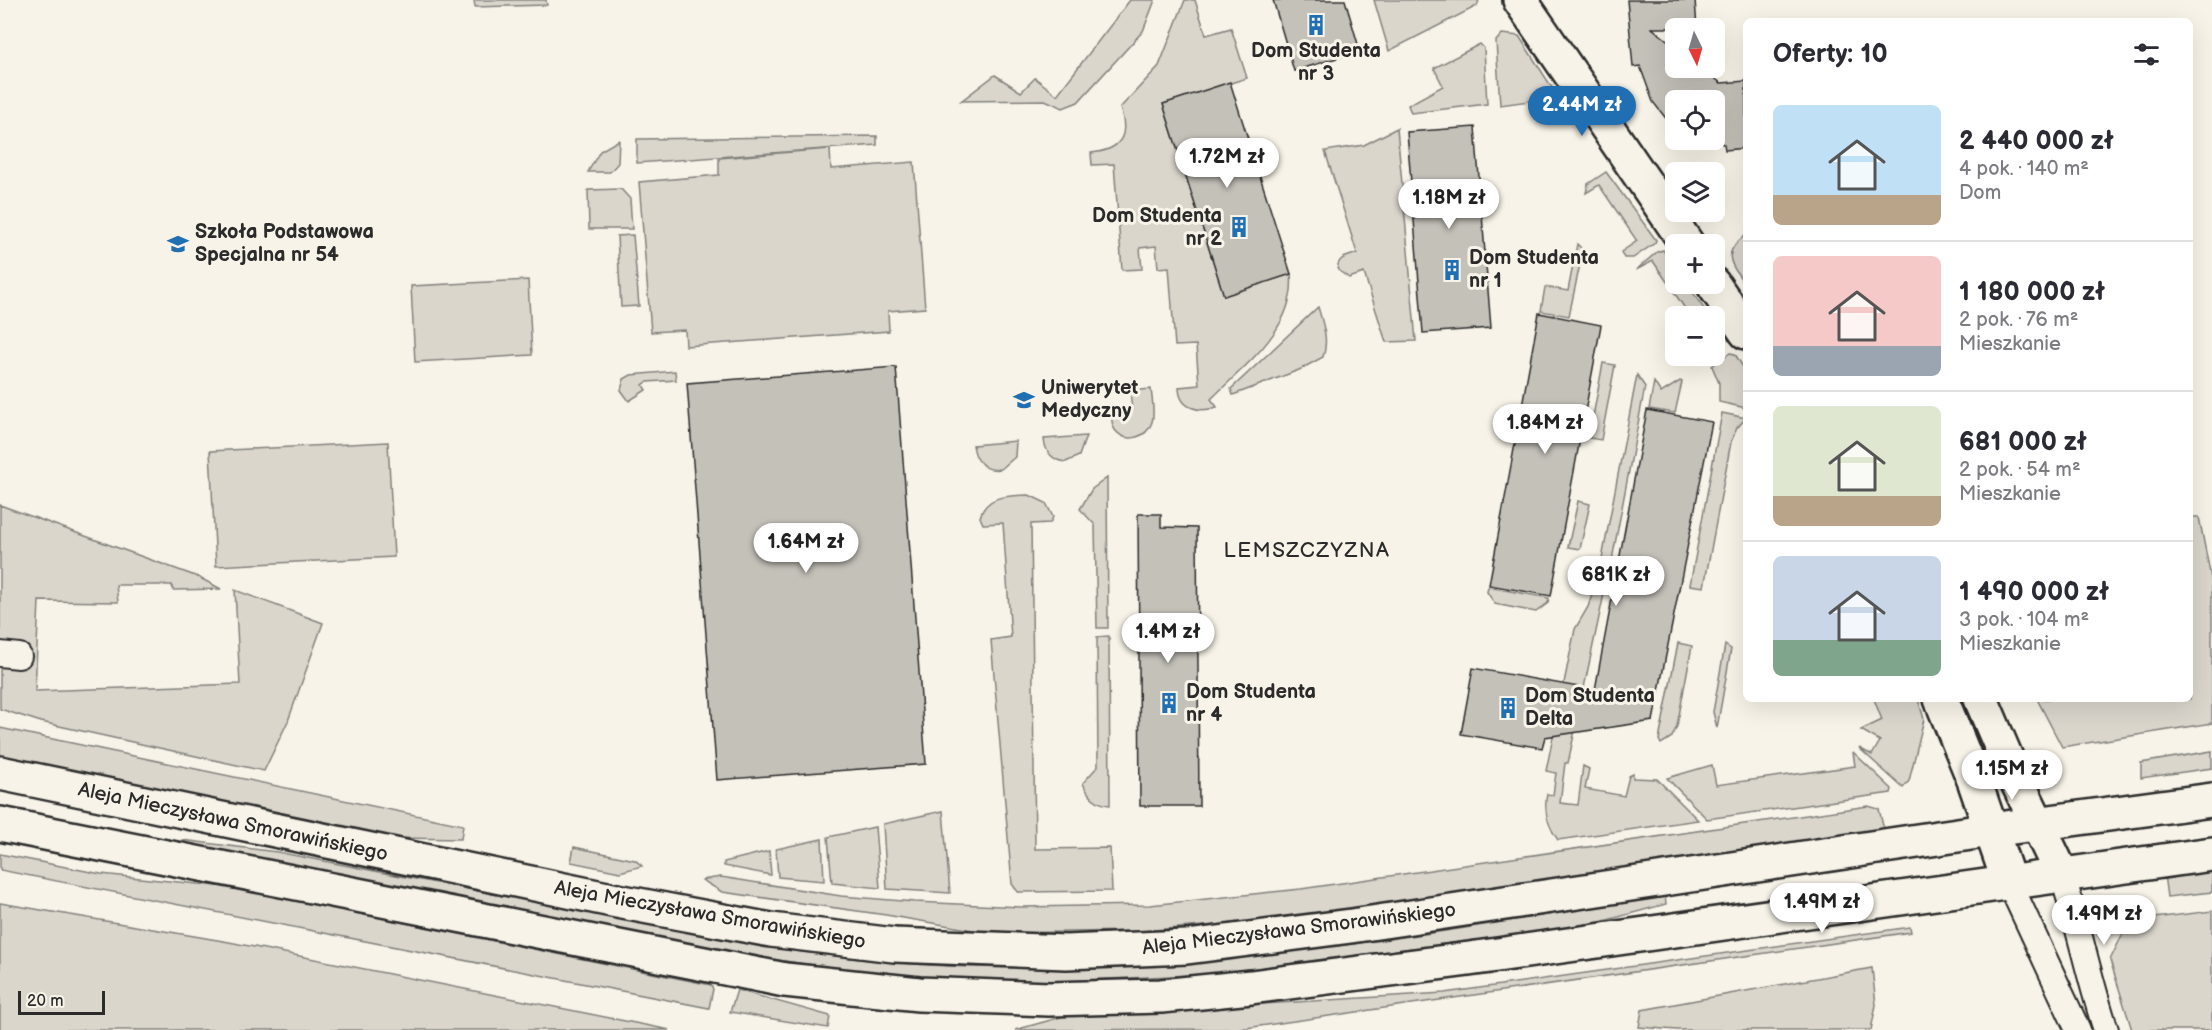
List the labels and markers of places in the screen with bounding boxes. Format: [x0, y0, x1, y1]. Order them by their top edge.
building icon: Dom Studenta nr 3 [1304, 13, 1328, 37]
place label: Dom Studenta nr 3 [1251, 39, 1381, 86]
pin: 2.44M zł [1520, 86, 1644, 137]
pin: 1.72M zł [1165, 138, 1289, 189]
pin: 1.18M zł [1387, 179, 1511, 230]
place label: Dom Studenta nr 2 [1092, 204, 1222, 251]
building icon: Dom Studenta nr 2 [1227, 215, 1251, 239]
place label: Szkoła Podstawowa Specjalna nr 54 [195, 220, 374, 267]
school or university icon: Szkoła Podstawowa Specjalna nr 54 [166, 232, 190, 256]
place label: Dom Studenta nr 1 [1469, 246, 1599, 293]
building icon: Dom Studenta nr 1 [1440, 258, 1464, 282]
place label: Uniwerytet Medyczny [1041, 376, 1139, 423]
school or university icon: Uniwerytet Medyczny [1012, 388, 1036, 412]
pin: 1.84M zł [1483, 404, 1607, 455]
pin: 1.64M zł [744, 523, 868, 574]
pin: 681K zł [1561, 556, 1671, 607]
pin: 1.4M zł [1113, 613, 1223, 664]
place label: Dom Studenta nr 4 [1186, 680, 1316, 727]
place label: Dom Studenta Delta [1525, 684, 1655, 731]
building icon: Dom Studenta nr 4 [1157, 691, 1181, 715]
building icon: Dom Studenta Delta [1496, 696, 1520, 720]
pin: 1.15M zł [1950, 750, 2074, 801]
pin: 1.49M zł [1760, 883, 1884, 934]
pin: 1.49M zł [2042, 895, 2166, 946]

